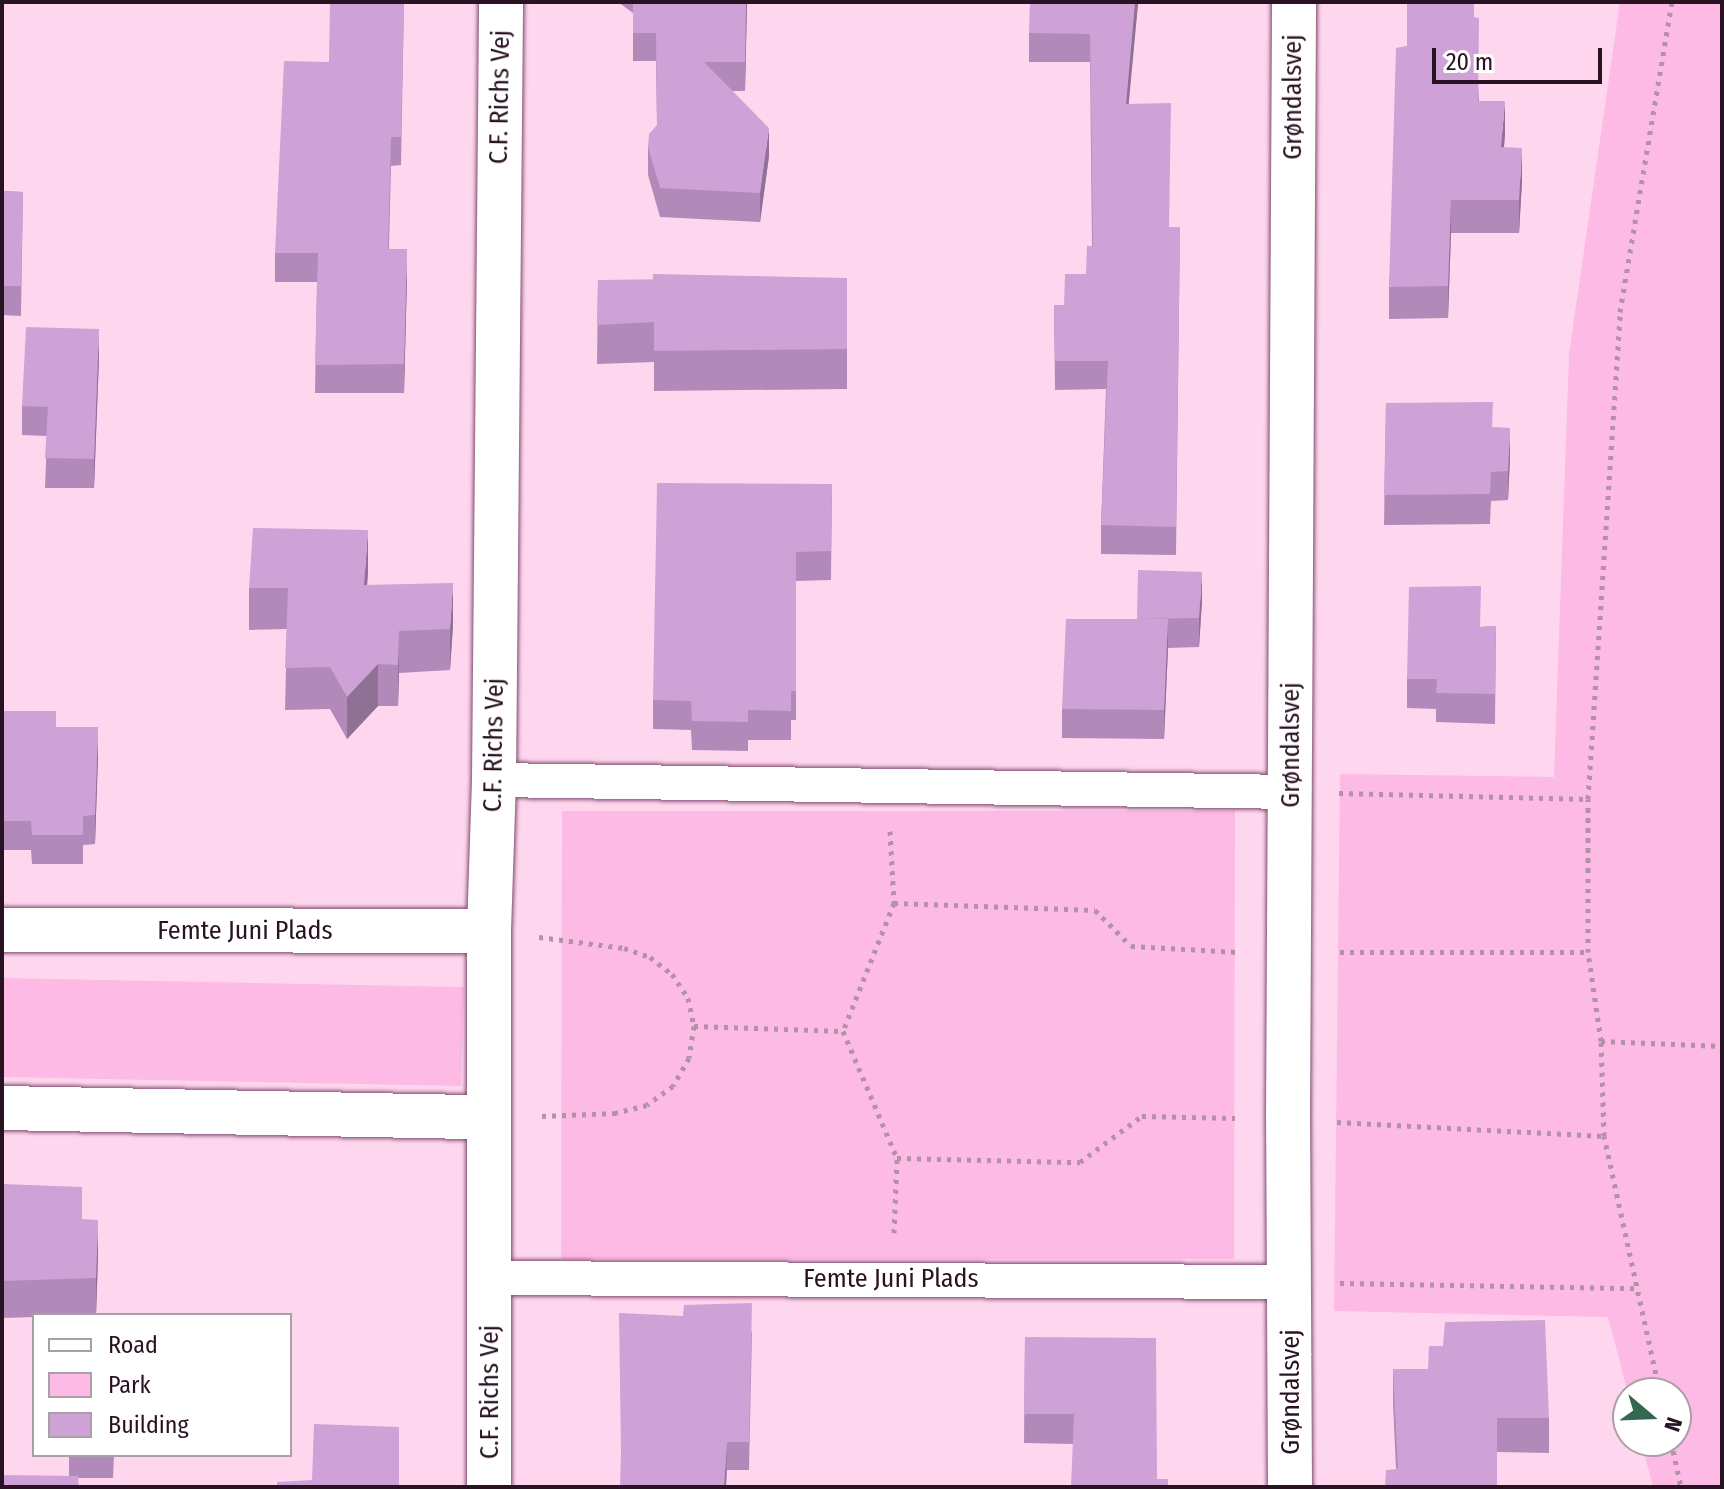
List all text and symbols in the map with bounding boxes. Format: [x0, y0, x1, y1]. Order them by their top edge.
street label: C.F. Richs Vej [483, 30, 517, 164]
scale bar [1436, 32, 1606, 82]
street label: Grøndalsvej [1277, 34, 1309, 160]
text: 20 m [1446, 48, 1493, 76]
street label: C.F. Richs Vej [477, 678, 511, 812]
street label: Grøndalsvej [1275, 682, 1307, 808]
street label: Femte Juni Plads [157, 915, 333, 947]
street label: Femte Juni Plads [803, 1263, 979, 1295]
legend [32, 1313, 292, 1457]
street label: C.F. Richs Vej [474, 1325, 506, 1459]
street label: Grøndalsvej [1275, 1329, 1307, 1455]
text: Road [108, 1331, 158, 1359]
text: Park [108, 1371, 151, 1399]
north arrow [1612, 1377, 1692, 1457]
text: Building [108, 1411, 189, 1439]
text: N [1658, 1414, 1688, 1435]

